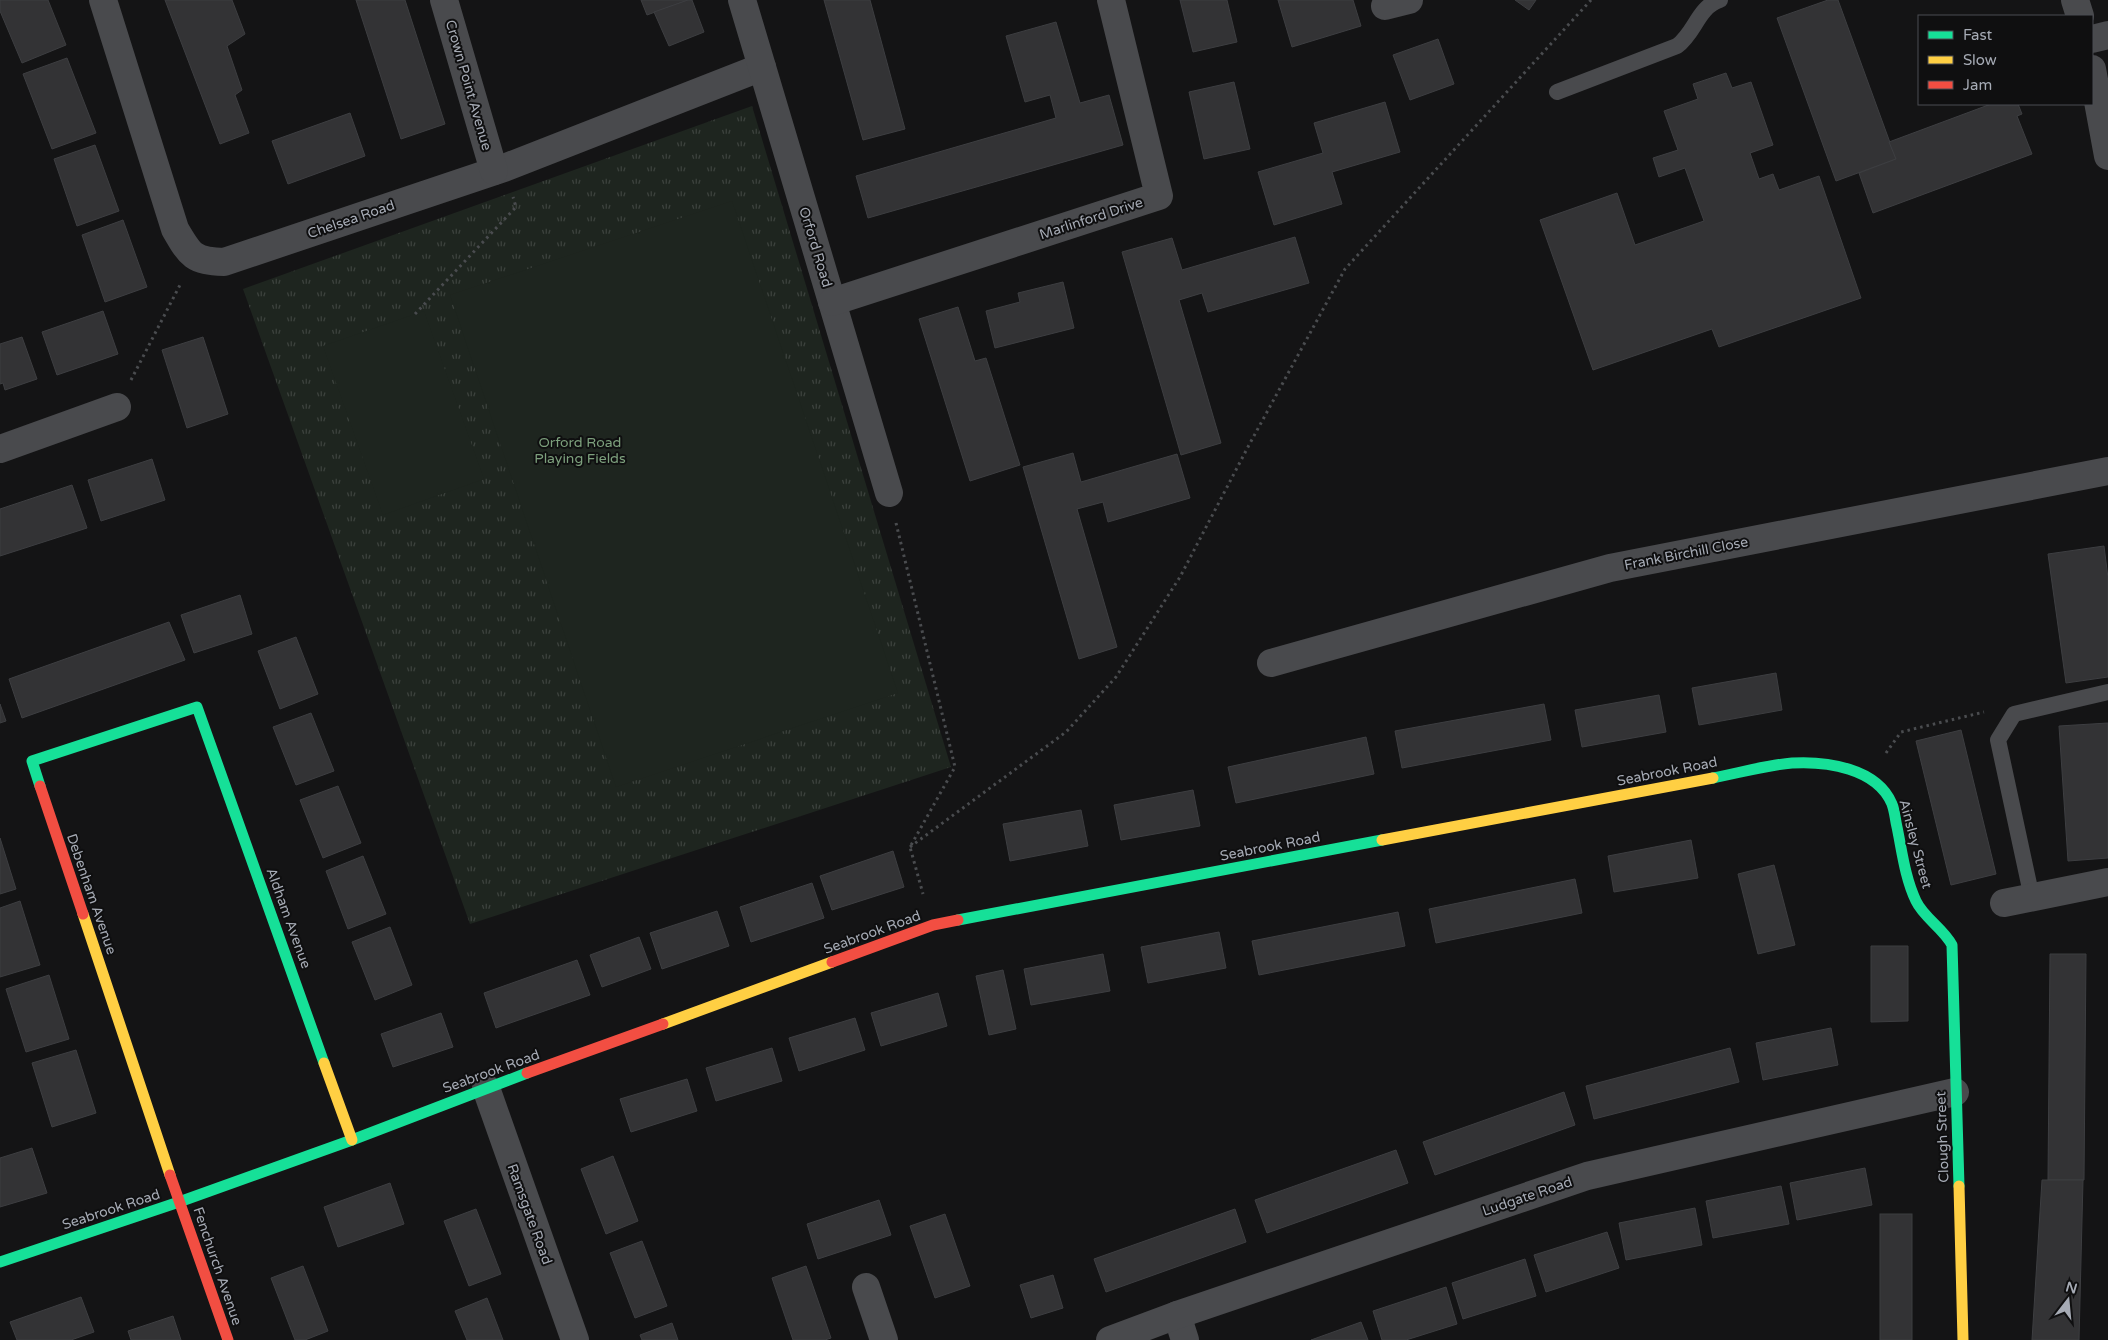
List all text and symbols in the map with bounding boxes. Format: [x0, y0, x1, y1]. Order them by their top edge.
legend [1918, 15, 2093, 105]
street label: Crown Point Avenue [442, 18, 495, 152]
text: Fast [1963, 26, 1993, 44]
text: Slow [1963, 51, 1997, 69]
text: Jam [1963, 76, 1992, 94]
street label: Marlinford Drive [1037, 194, 1145, 243]
street label: Chelsea Road [305, 197, 397, 242]
street label: Orford Road [795, 205, 836, 289]
park label: Orford Road Playing Fields [534, 434, 626, 467]
street label: Frank Birchill Close [1623, 533, 1750, 574]
street label: Seabrook Road [1615, 753, 1719, 790]
street label: Ainsley Street [1895, 798, 1936, 891]
street label: Seabrook Road [1218, 828, 1322, 865]
street label: Debenham Avenue [63, 832, 120, 957]
street label: Aldham Avenue [262, 866, 315, 971]
street label: Seabrook Road [821, 907, 923, 958]
street label: Seabrook Road [440, 1046, 542, 1097]
street label: Clough Street [1932, 1090, 1953, 1183]
street label: Ramsgate Road [503, 1161, 556, 1267]
street label: Ludgate Road [1480, 1173, 1574, 1220]
street label: Seabrook Road [60, 1186, 162, 1233]
street label: Fenchurch Avenue [189, 1205, 246, 1328]
north arrow [2043, 1275, 2093, 1325]
text: N [2064, 1278, 2079, 1298]

